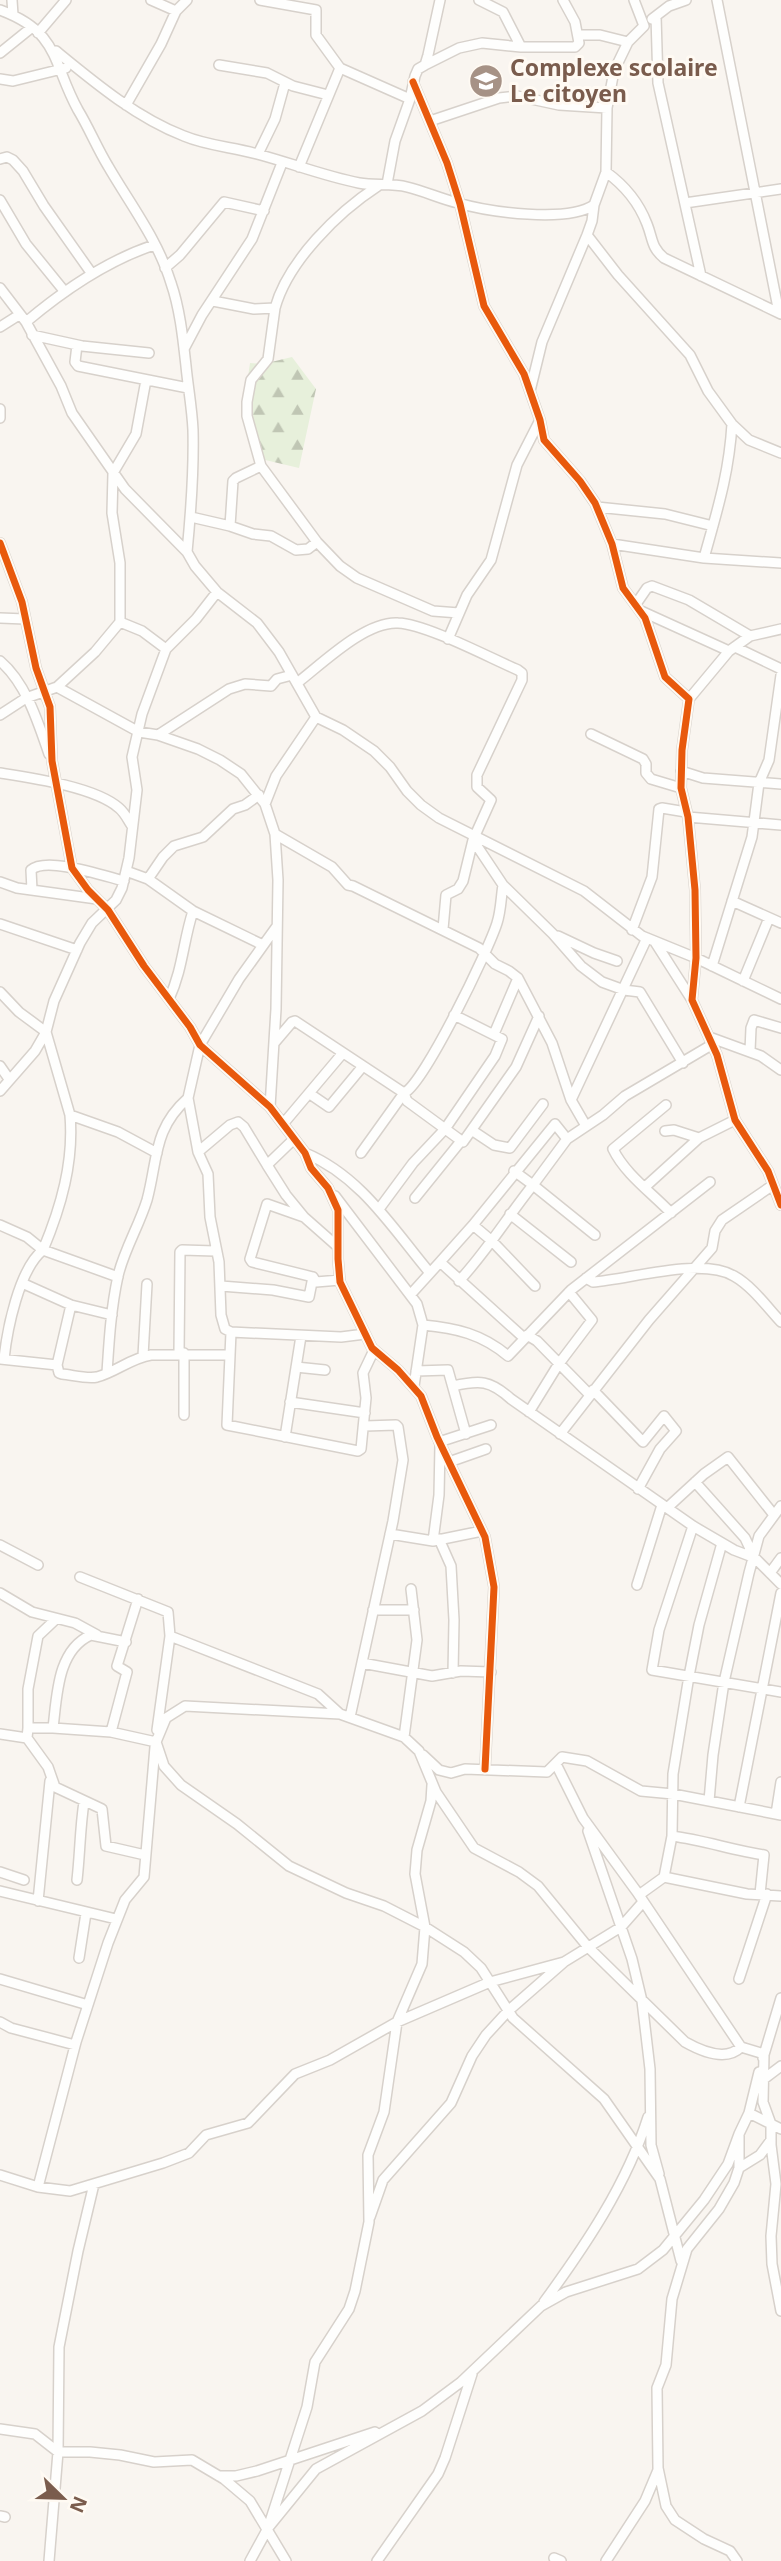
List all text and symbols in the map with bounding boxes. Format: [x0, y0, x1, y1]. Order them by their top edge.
place label: Complexe scolaire Le citoyen [510, 51, 718, 109]
school or university icon: Complexe scolaire Le citoyen [467, 62, 505, 100]
north arrow [28, 2463, 98, 2533]
text: N [64, 2492, 94, 2517]

